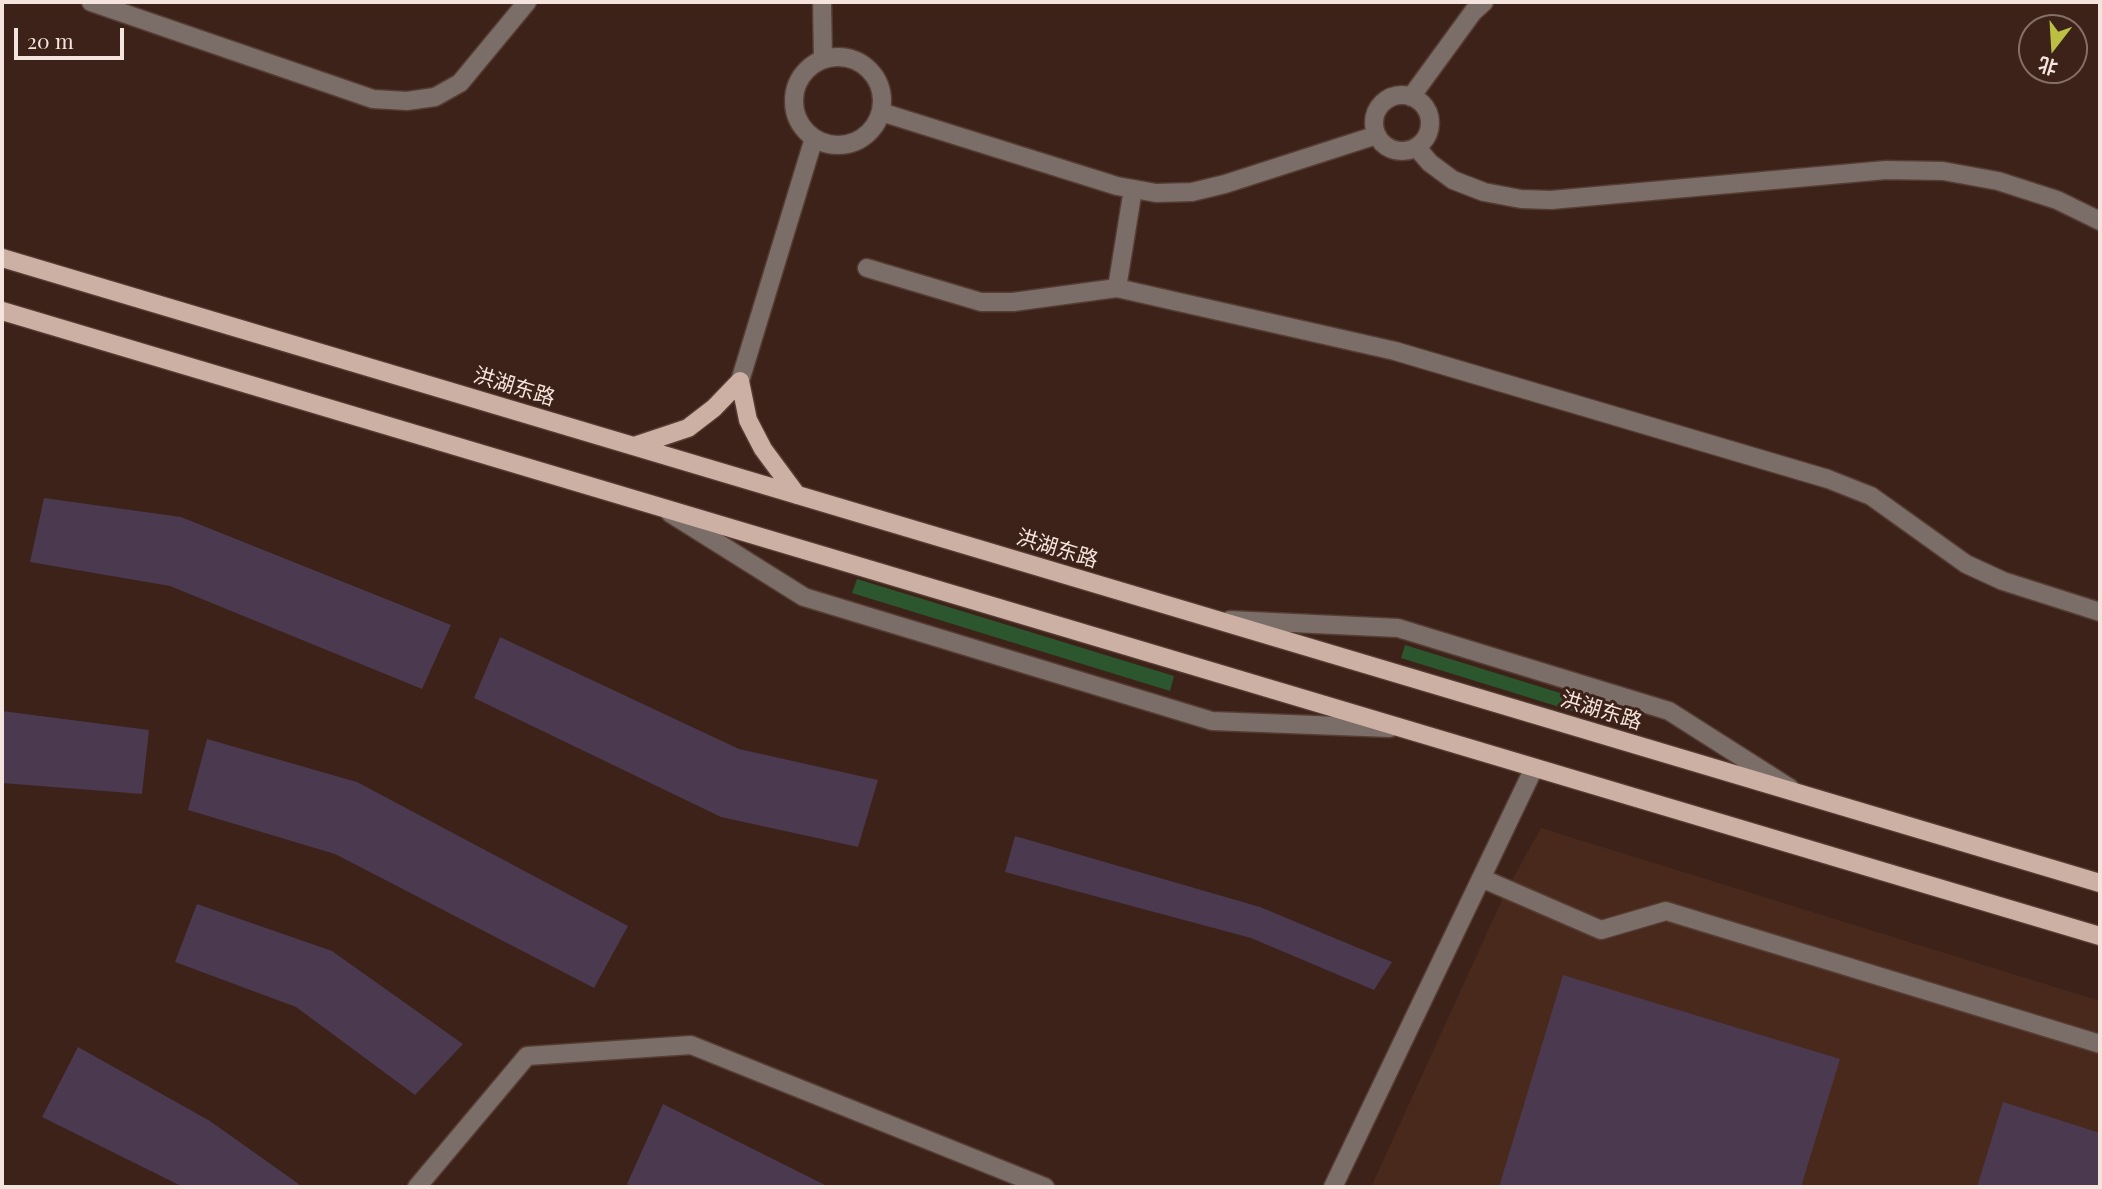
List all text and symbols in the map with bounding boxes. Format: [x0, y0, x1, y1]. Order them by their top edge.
scale bar [18, 14, 128, 58]
north arrow [2018, 14, 2088, 84]
text: 20 m [27, 26, 74, 54]
text: 北 [2035, 52, 2060, 82]
street label: 洪湖东路 [470, 363, 558, 411]
street label: 洪湖东路 [1013, 525, 1101, 573]
street label: 洪湖东路 [1557, 687, 1645, 735]

